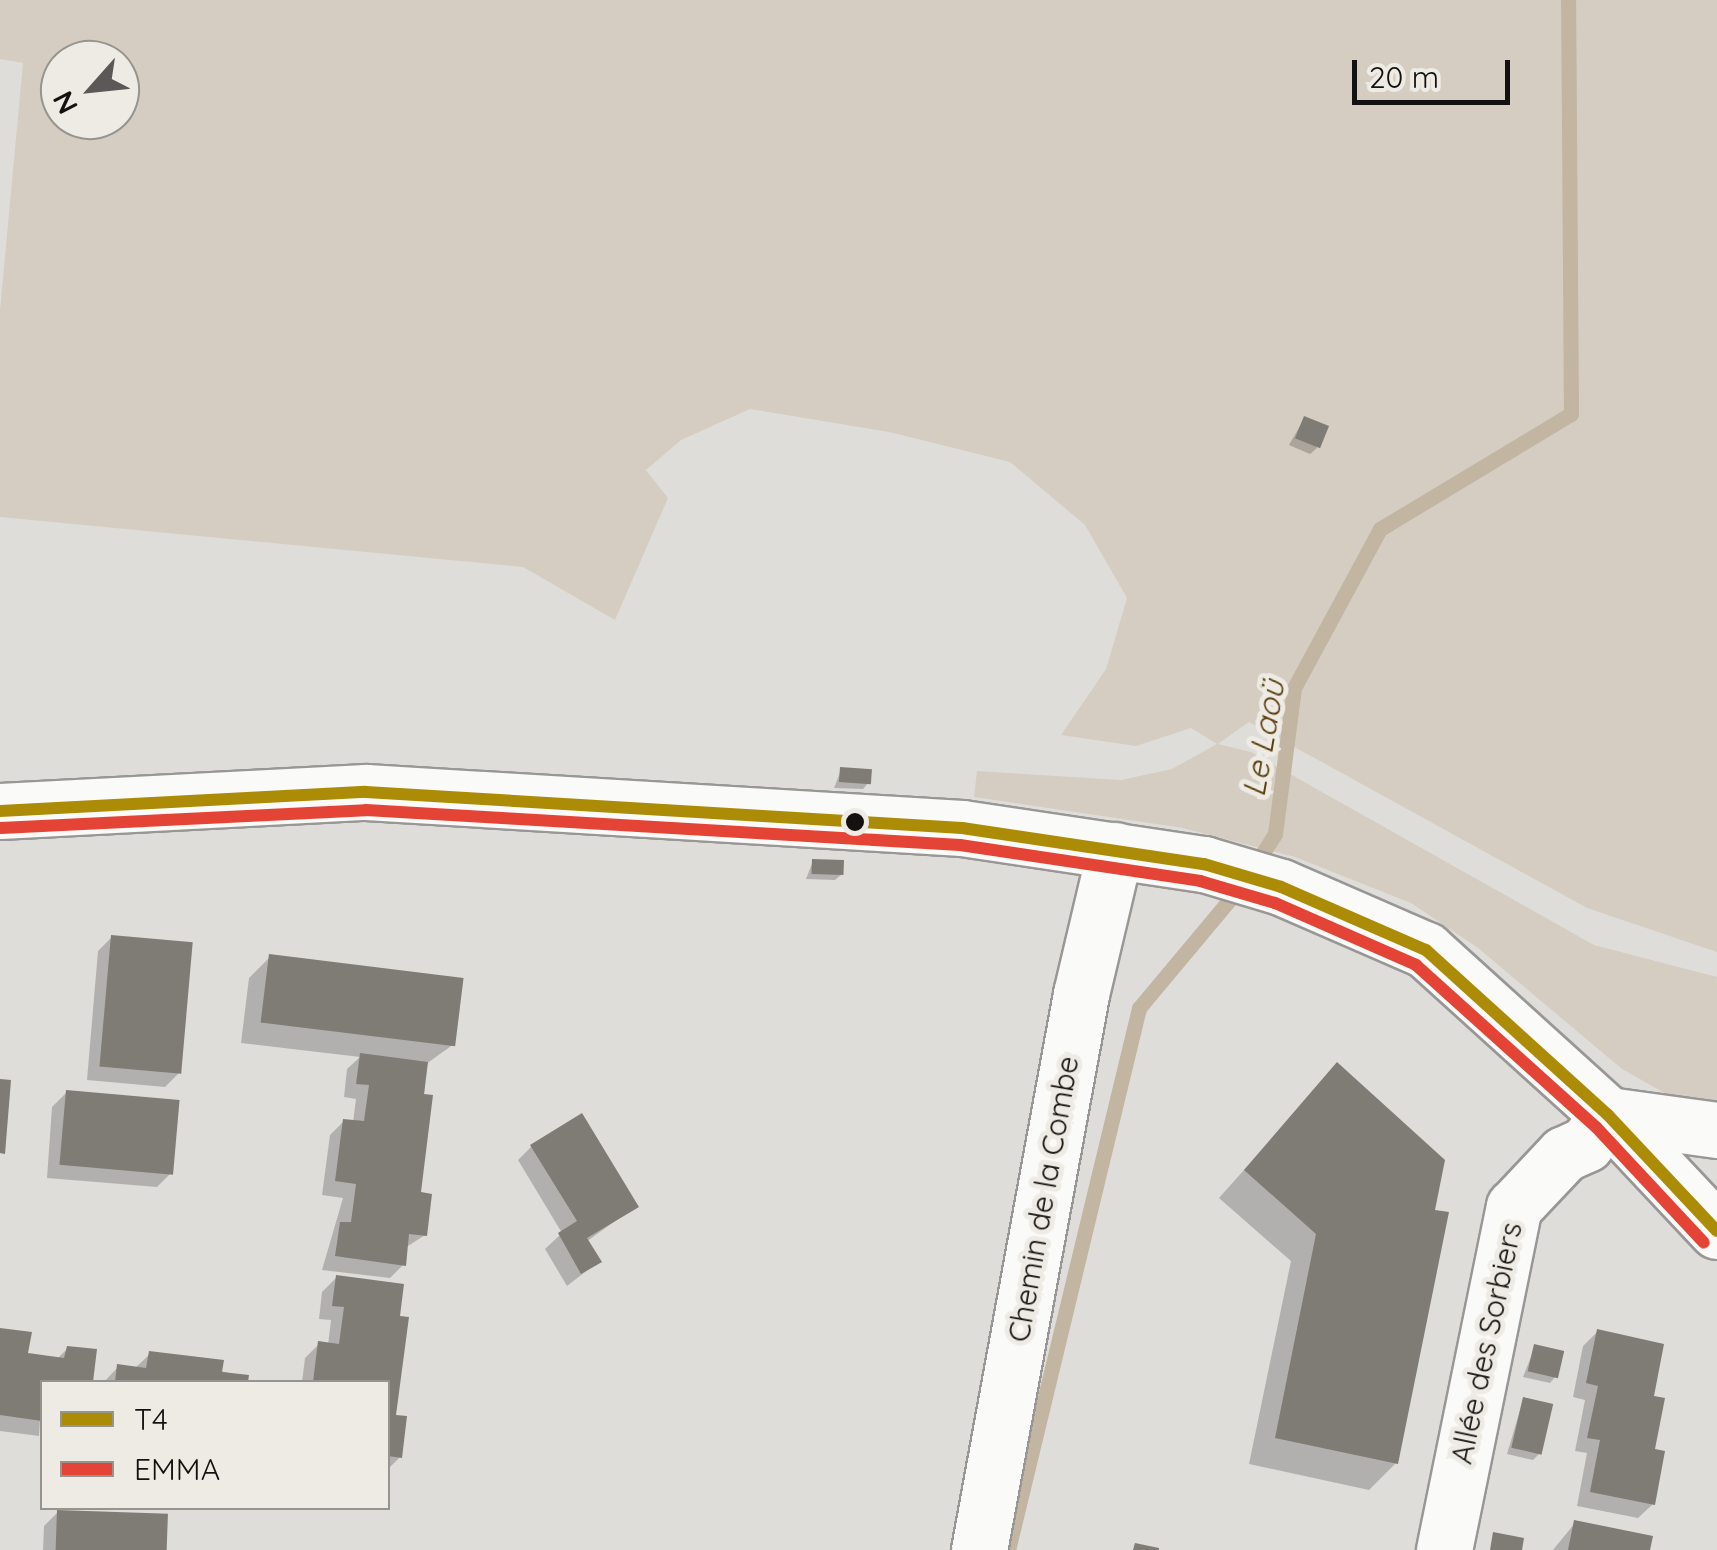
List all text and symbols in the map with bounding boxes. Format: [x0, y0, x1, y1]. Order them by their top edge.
north arrow [40, 40, 140, 140]
scale bar [1357, 40, 1514, 102]
text: 20 m [1369, 58, 1439, 96]
text: N [44, 86, 85, 120]
water label: Le Laoü [1234, 677, 1292, 799]
unlabelled marker [845, 812, 865, 832]
street label: Chemin de la Combe [1000, 1053, 1086, 1345]
street label: Allée des Sorbiers [1443, 1219, 1529, 1467]
legend [40, 1380, 390, 1510]
text: T4 [134, 1400, 168, 1438]
text: EMMA [134, 1450, 220, 1488]

